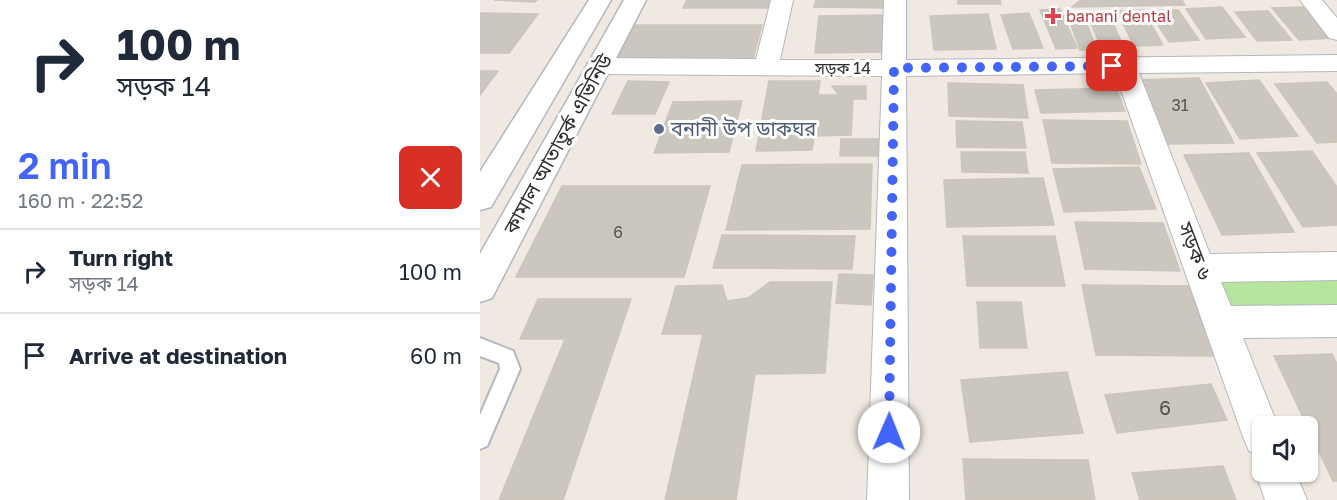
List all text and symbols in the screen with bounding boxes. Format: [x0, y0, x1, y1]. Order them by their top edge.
place label: banani dental [1066, 6, 1171, 26]
marker: banani dental [1044, 7, 1062, 25]
text: 100 m [117, 19, 240, 69]
icon: right [18, 24, 96, 102]
pin [1086, 40, 1137, 91]
street label: কামাল আতাতুর্ক এভিনিউ [497, 49, 619, 240]
icon: arrive [1095, 49, 1128, 82]
street label: সড়ক 14 [814, 58, 871, 78]
text: সড়ক 14 [117, 70, 211, 102]
house number: 31 [1171, 95, 1189, 115]
place label: বনানী উপ ডাকঘর [670, 116, 817, 140]
marker: বনানী উপ ডাকঘর [652, 122, 666, 136]
text: 2 min [18, 144, 112, 187]
button: close [399, 146, 462, 209]
text: 160 m · 22:52 [18, 188, 143, 212]
street label: সড়ক ৬ [1174, 218, 1218, 283]
house number: 6 [613, 222, 623, 242]
text: Turn right [69, 244, 173, 271]
icon: right [18, 255, 51, 288]
text: 100 m [399, 258, 462, 285]
text: সড়ক 14 [69, 271, 139, 295]
icon: arrive [18, 339, 51, 372]
text: Arrive at destination [69, 342, 287, 369]
text: 60 m [410, 342, 462, 369]
house number: 6 [1159, 395, 1171, 419]
position arrow [857, 400, 921, 464]
map controls [1252, 416, 1318, 482]
button: sound [1252, 416, 1318, 482]

